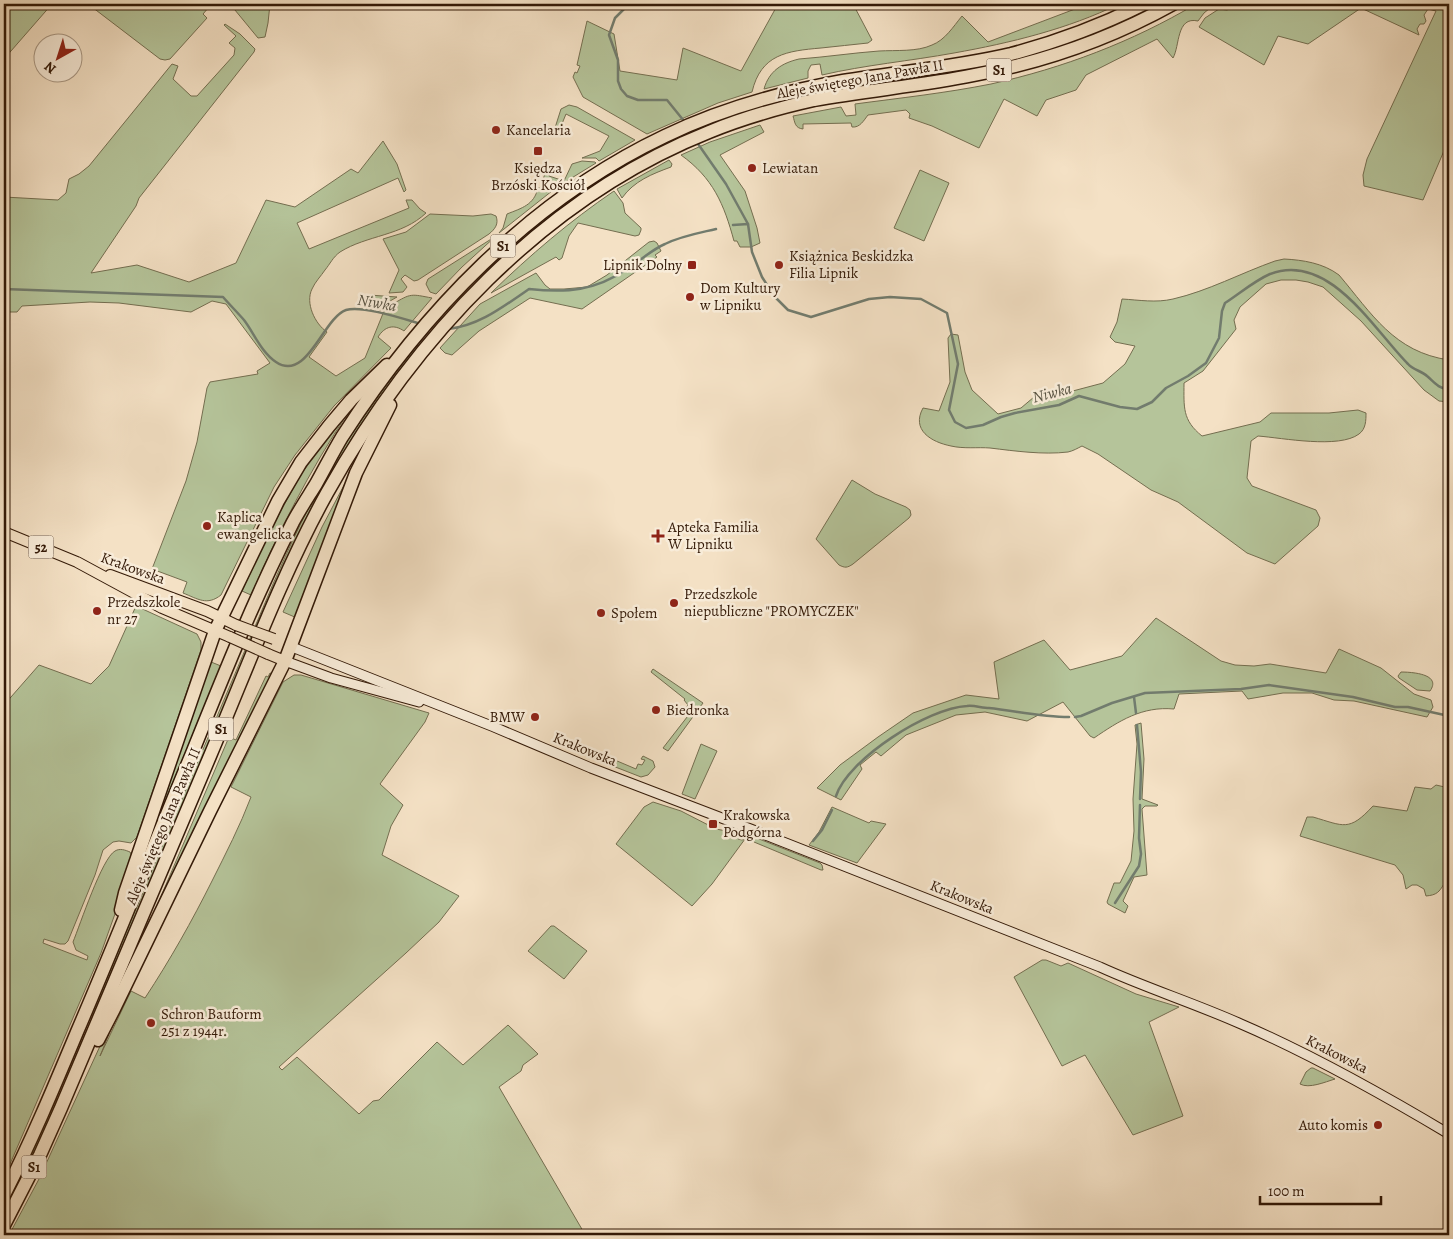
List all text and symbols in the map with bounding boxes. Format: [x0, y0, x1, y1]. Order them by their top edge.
north arrow [32, 32, 82, 82]
street label: Aleje świętego Jana Pawła II [774, 54, 945, 104]
text: N [40, 57, 60, 78]
road number: S1 [986, 58, 1012, 82]
place label: Kancelaria [506, 120, 571, 140]
marker: Kancelaria [490, 124, 502, 136]
marker: Księdza Brzóski Kościół [532, 145, 544, 157]
place label: Księdza Brzóski Kościół [491, 158, 585, 195]
place label: Lewiatan [762, 158, 818, 178]
marker: Lewiatan [746, 162, 758, 174]
road number: S1 [490, 235, 516, 258]
place label: Książnica Beskidzka Filia Lipnik [789, 246, 914, 283]
place label: Lipnik Dolny [603, 255, 682, 275]
marker: Lipnik Dolny [686, 259, 698, 271]
marker: Książnica Beskidzka Filia Lipnik [773, 259, 785, 271]
place label: Dom Kultury w Lipniku [699, 278, 780, 315]
water label: Niwka [356, 289, 399, 317]
marker: Dom Kultury w Lipniku [684, 291, 696, 303]
water label: Niwka [1030, 377, 1074, 408]
place label: Kaplica ewangelicka [217, 507, 292, 544]
place label: Apteka Familia W Lipniku [667, 517, 759, 554]
marker: Kaplica ewangelicka [201, 520, 213, 532]
marker: Apteka Familia W Lipniku [652, 530, 664, 542]
road number: 52 [28, 536, 54, 558]
street label: Krakowska [98, 547, 168, 589]
place label: Przedszkole niepubliczne "PROMYCZEK" [684, 584, 859, 621]
place label: Przedszkole nr 27 [107, 592, 181, 629]
marker: Przedszkole niepubliczne "PROMYCZEK" [668, 597, 680, 609]
place label: Społem [611, 603, 658, 623]
marker: Przedszkole nr 27 [91, 605, 103, 617]
marker: Społem [595, 607, 607, 619]
place label: Biedronka [666, 700, 729, 720]
marker: Biedronka [650, 704, 662, 716]
place label: BMW [490, 707, 525, 727]
marker: BMW [529, 711, 541, 723]
road number: S1 [208, 718, 234, 741]
street label: Krakowska [550, 727, 620, 771]
street label: Aleje świętego Jana Pawła II [120, 744, 205, 909]
place label: Krakowska Podgórna [723, 805, 790, 842]
marker: Krakowska Podgórna [707, 818, 719, 830]
street label: Krakowska [927, 875, 997, 919]
place label: Schron Bauform 251 z 1944r. [161, 1004, 262, 1041]
marker: Schron Bauform 251 z 1944r. [145, 1017, 157, 1029]
street label: Krakowska [1303, 1030, 1371, 1078]
place label: Auto komis [1298, 1115, 1368, 1135]
marker: Auto komis [1372, 1119, 1384, 1131]
road number: S1 [22, 1156, 46, 1178]
scale bar [1260, 1174, 1382, 1206]
text: 100 m [1268, 1181, 1305, 1201]

